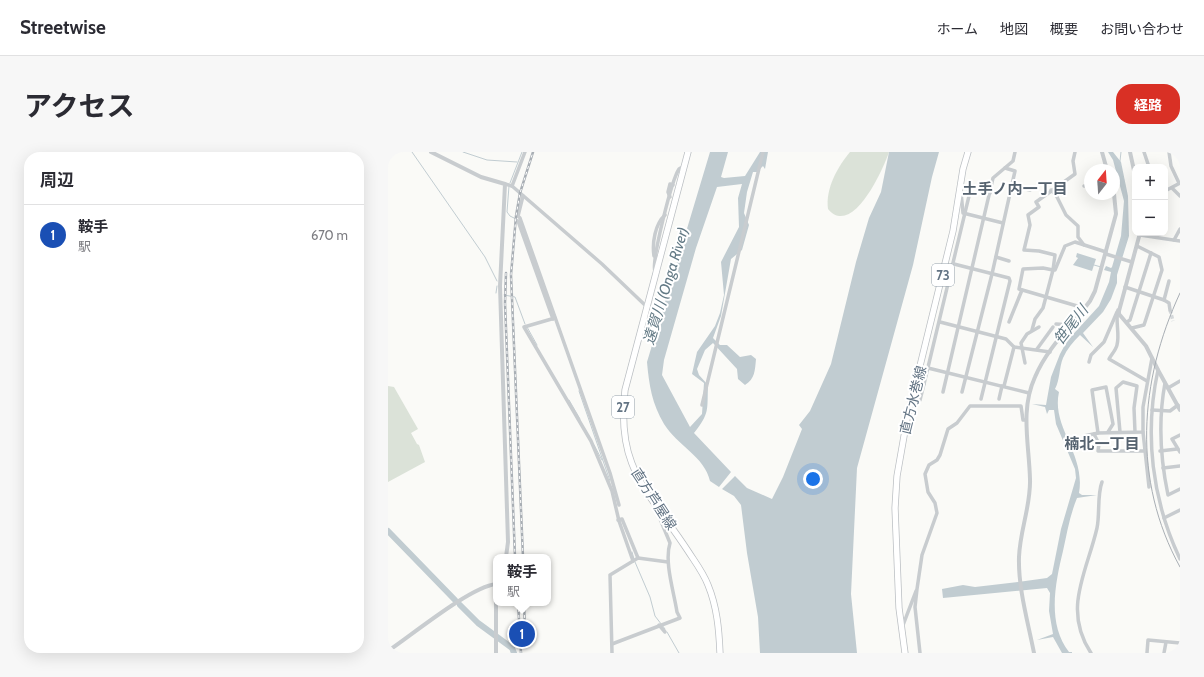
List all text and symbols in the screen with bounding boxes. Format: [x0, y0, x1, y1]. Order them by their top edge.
text: Streetwise [20, 16, 106, 39]
text: ホーム [936, 20, 978, 38]
text: 地図 [1000, 20, 1028, 38]
text: 概要 [1050, 20, 1078, 38]
text: お問い合わせ [1100, 20, 1184, 38]
button: 経路 [1116, 84, 1180, 124]
text: アクセス [24, 89, 135, 123]
north arrow [1084, 164, 1120, 200]
map controls [1132, 164, 1168, 236]
button: + [1132, 164, 1168, 200]
text: 周辺 [40, 170, 74, 190]
district label: 土手ノ内一丁目 [962, 180, 1068, 198]
button: − [1132, 200, 1168, 236]
text: 鞍手 [78, 218, 108, 236]
water label: 遠賀川 (Onga River) [640, 225, 692, 347]
text: 1 [51, 227, 55, 243]
text: 670 m [311, 227, 348, 243]
text: 駅 [78, 238, 91, 254]
road number: 73 [932, 264, 954, 286]
water label: 笹尾川 [1050, 300, 1093, 348]
street label: 直方水巻線 [896, 364, 930, 436]
road number: 27 [612, 396, 634, 418]
district label: 楠北一丁目 [1064, 435, 1140, 453]
street label: 直方芦屋線 [627, 465, 681, 533]
your location [803, 469, 823, 489]
popup [493, 554, 551, 606]
text: 鞍手 [507, 563, 537, 581]
text: 駅 [507, 583, 520, 599]
pin: 1 [509, 619, 535, 649]

